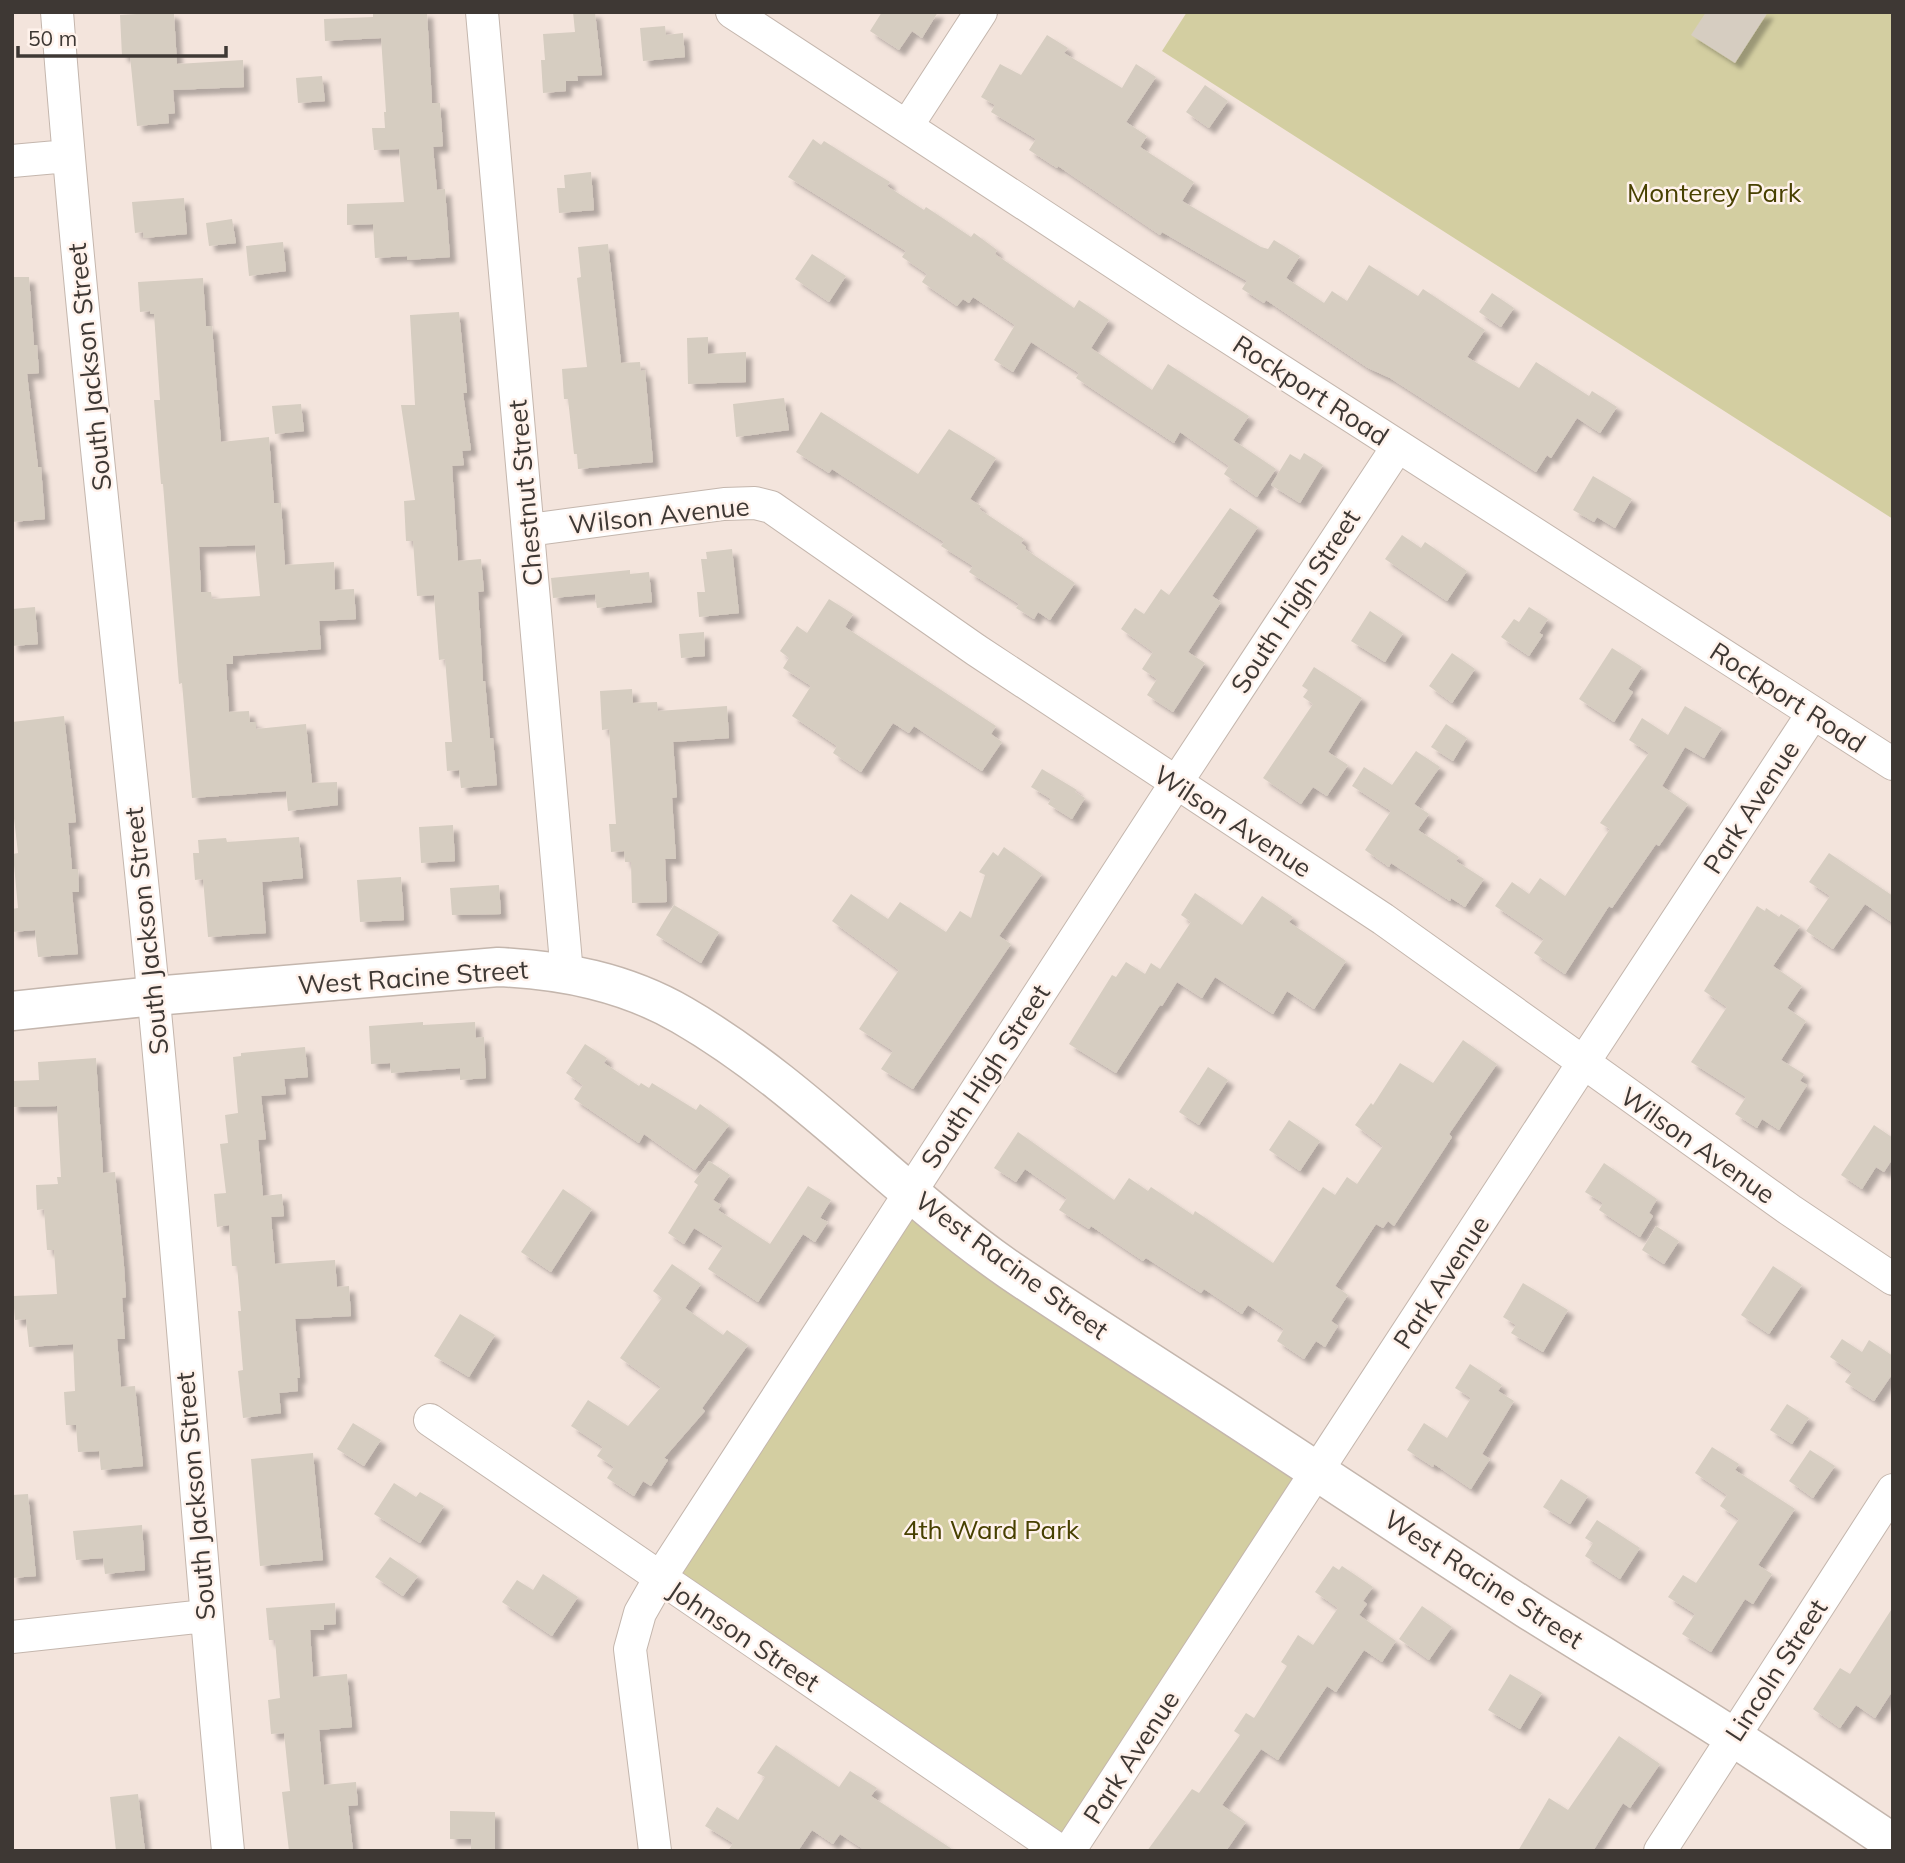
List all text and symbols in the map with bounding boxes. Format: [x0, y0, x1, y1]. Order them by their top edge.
scale bar [18, 14, 226, 58]
text: 50 m [28, 25, 77, 51]
park label: Monterey Park [1627, 176, 1802, 209]
street label: South Jackson Street [60, 241, 118, 493]
street label: Rockport Road [1227, 327, 1395, 453]
street label: Chestnut Street [500, 398, 550, 588]
street label: Wilson Avenue [567, 489, 751, 541]
street label: South High Street [1223, 503, 1367, 699]
street label: Rockport Road [1704, 634, 1872, 760]
street label: Park Avenue [1696, 734, 1806, 880]
street label: Wilson Avenue [1148, 758, 1318, 884]
street label: South Jackson Street [117, 805, 175, 1057]
street label: West Racine Street [297, 952, 529, 1002]
street label: South High Street [913, 978, 1057, 1174]
street label: Wilson Avenue [1614, 1079, 1782, 1211]
street label: West Racine Street [909, 1184, 1115, 1346]
street label: Park Avenue [1386, 1209, 1496, 1355]
street label: South Jackson Street [168, 1371, 222, 1621]
street label: West Racine Street [1378, 1502, 1590, 1656]
park label: 4th Ward Park [903, 1513, 1080, 1546]
street label: Johnson Street [662, 1573, 826, 1699]
street label: Lincoln Street [1718, 1593, 1834, 1747]
street label: Park Avenue [1076, 1684, 1186, 1830]

